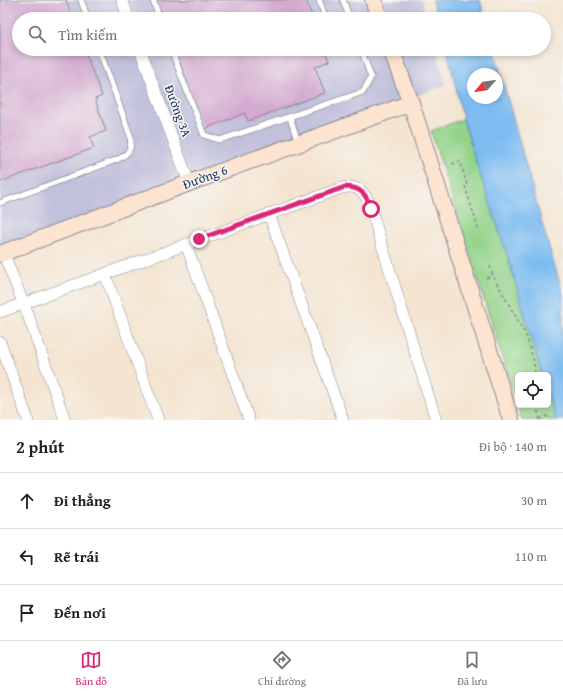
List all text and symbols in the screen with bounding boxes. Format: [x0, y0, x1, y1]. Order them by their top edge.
search box [12, 12, 551, 56]
icon: search [26, 23, 48, 45]
text: Tìm kiếm [58, 24, 117, 45]
north arrow [467, 68, 503, 104]
street label: Đường 3A [160, 82, 196, 140]
street label: Đường 6 [180, 160, 230, 194]
route start [362, 200, 380, 218]
route end [190, 230, 208, 248]
map controls [515, 372, 551, 408]
button: locate [515, 372, 551, 408]
text: 2 phút [16, 434, 64, 459]
text: Đi bộ · 140 m [479, 437, 547, 456]
icon: ahead [16, 490, 38, 512]
text: Đi thẳng [54, 490, 111, 511]
text: 30 m [521, 491, 547, 510]
icon: left [16, 546, 38, 568]
text: Rẽ trái [54, 546, 99, 567]
text: 110 m [515, 547, 547, 566]
icon: arrive [16, 602, 38, 624]
text: Đến nơi [54, 602, 106, 623]
tab: Bản đồ [75, 649, 107, 689]
tab: Chỉ đường [258, 649, 306, 689]
tab: Đã lưu [457, 649, 488, 689]

